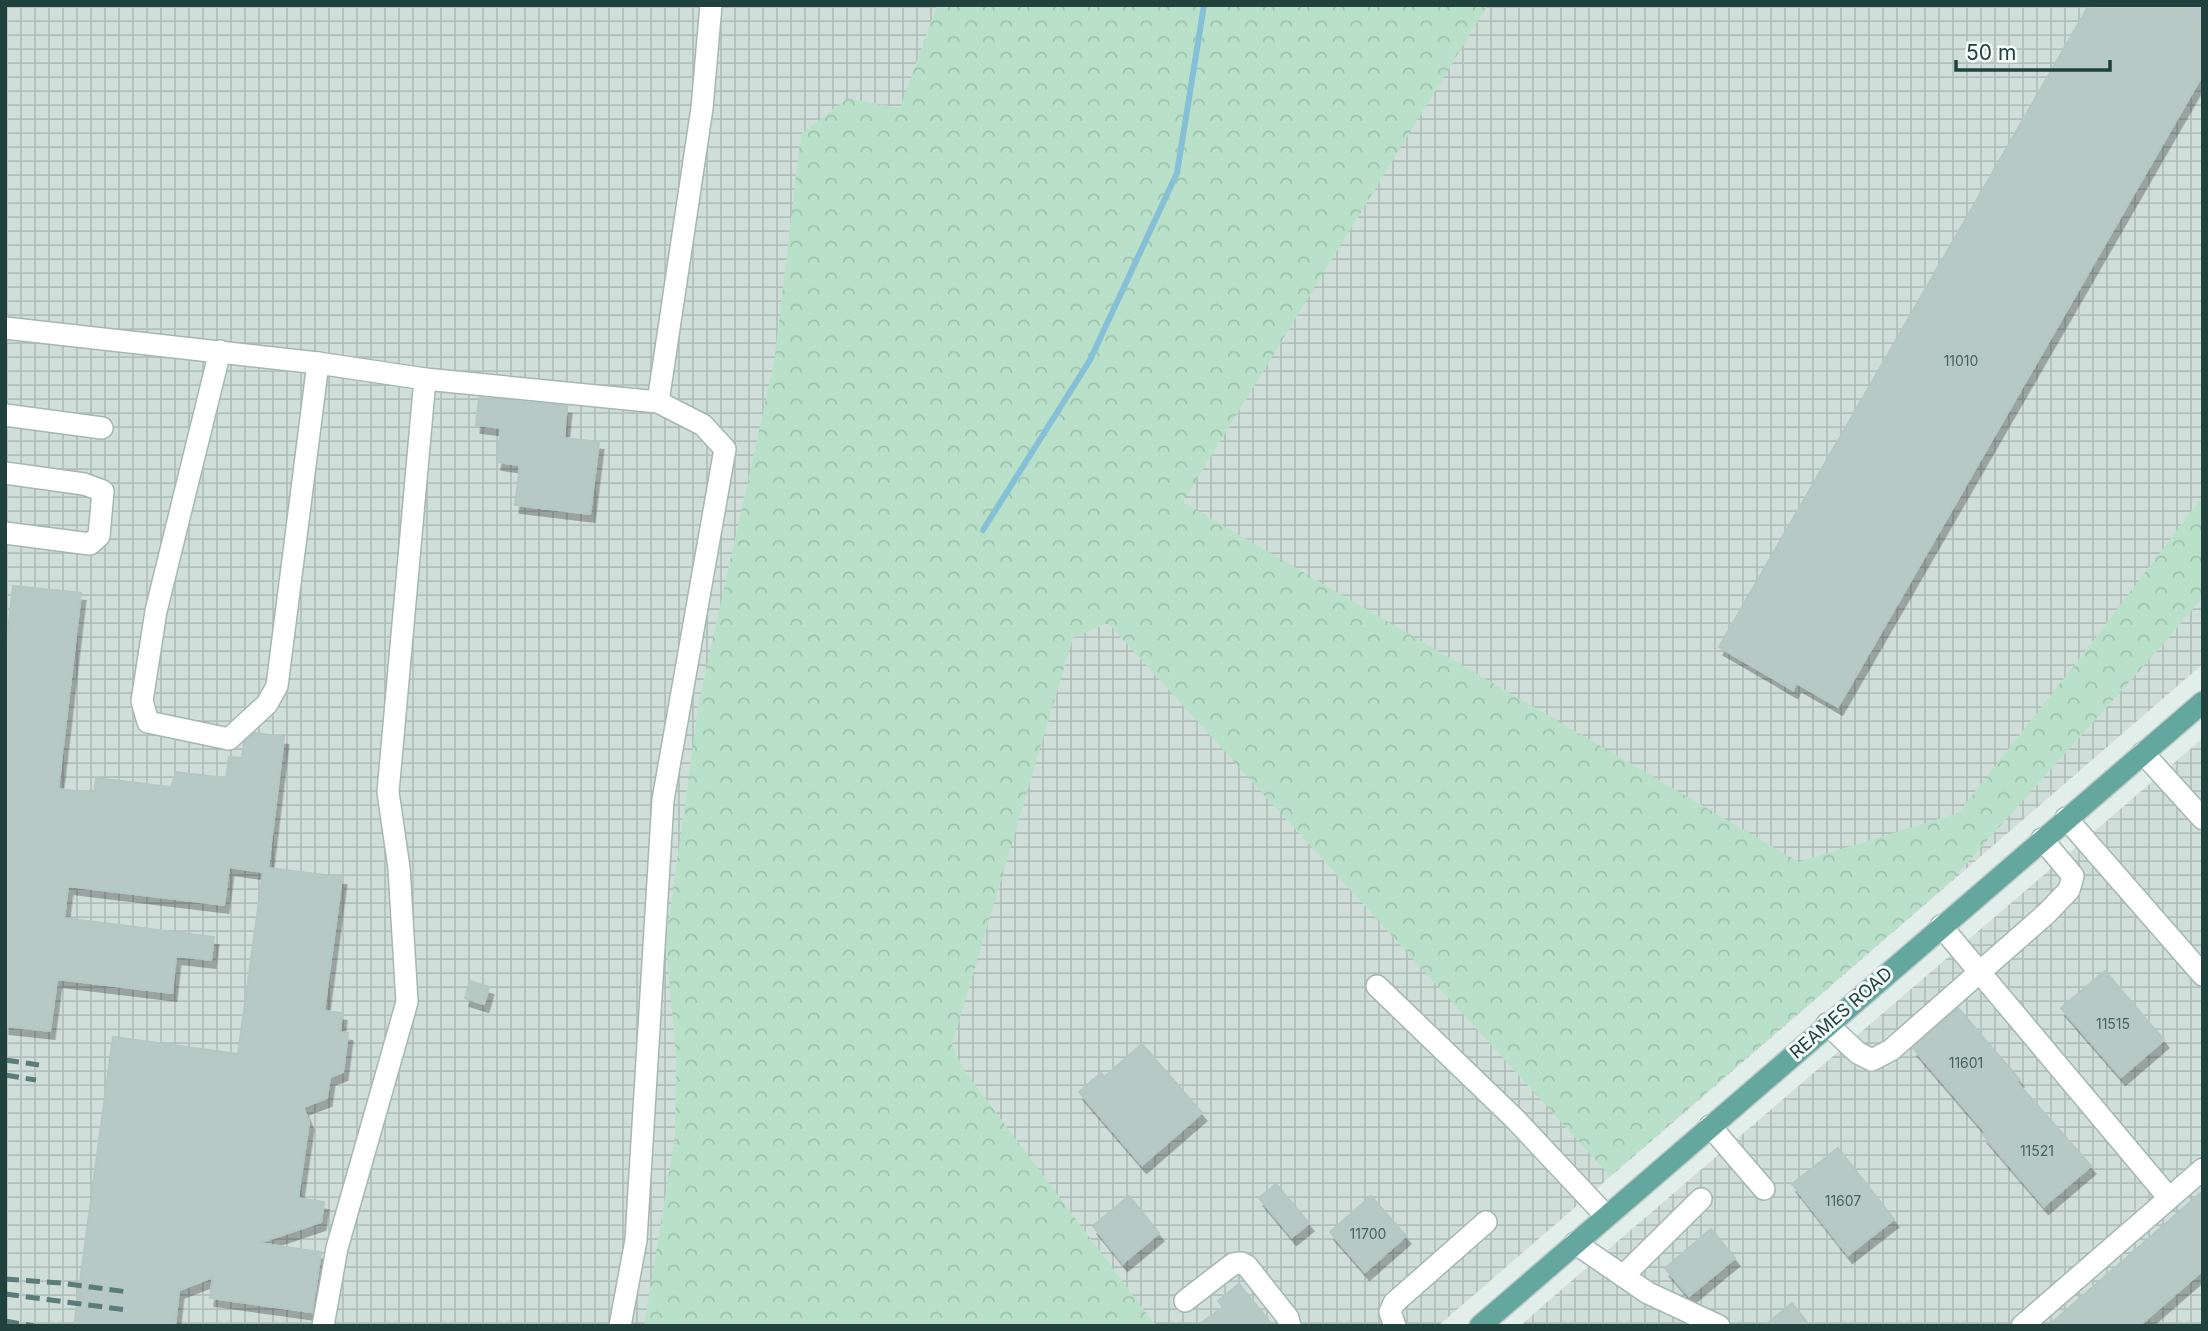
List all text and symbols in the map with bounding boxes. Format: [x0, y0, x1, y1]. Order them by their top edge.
scale bar [1956, 28, 2110, 72]
text: 50 m [1966, 40, 2016, 65]
house number: 11010 [1944, 352, 1978, 369]
street label: REAMES ROAD [1785, 962, 1896, 1063]
house number: 11515 [2096, 1015, 2130, 1032]
house number: 11601 [1949, 1054, 1983, 1071]
house number: 11521 [2020, 1142, 2054, 1159]
house number: 11607 [1825, 1192, 1861, 1209]
house number: 11700 [1350, 1225, 1386, 1242]

